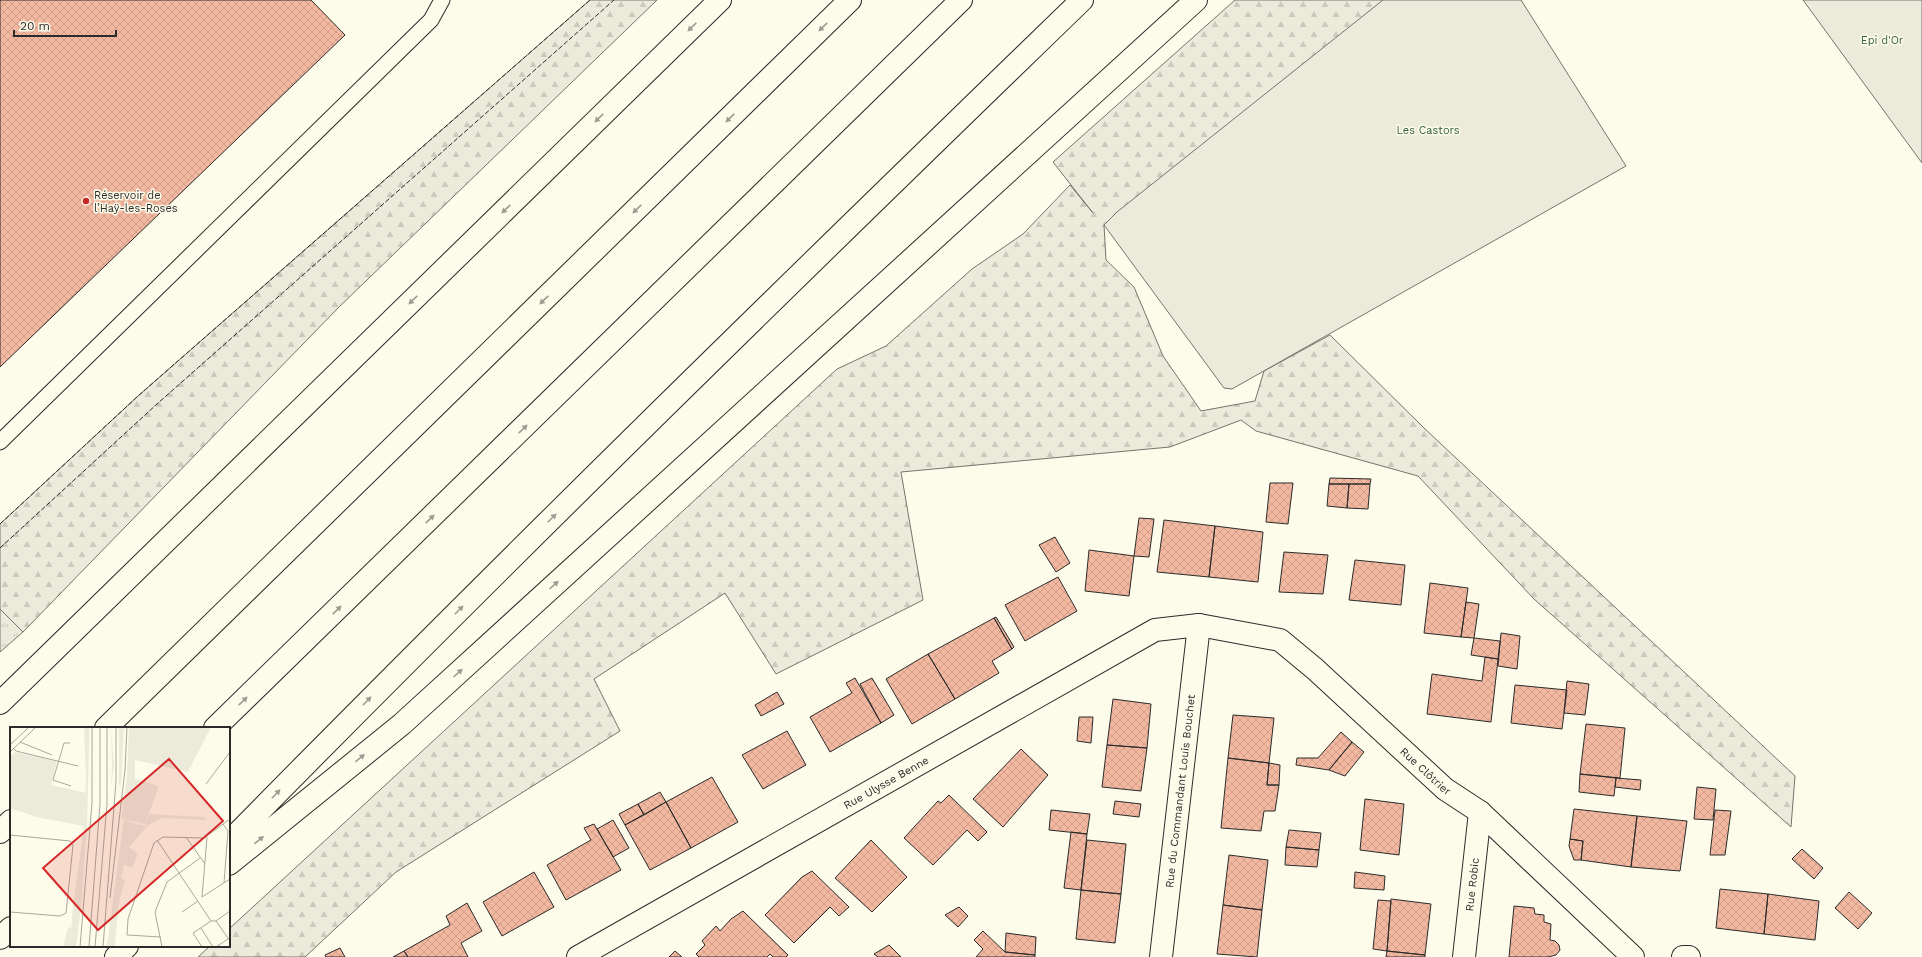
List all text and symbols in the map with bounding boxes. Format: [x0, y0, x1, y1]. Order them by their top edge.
scale bar [14, 12, 116, 38]
text: 20 m [20, 19, 50, 33]
one-way arrow [687, 22, 697, 32]
one-way arrow [818, 22, 828, 32]
park label: Epi d'Or [1861, 34, 1904, 47]
one-way arrow [594, 113, 604, 123]
one-way arrow [725, 113, 735, 123]
park label: Les Castors [1396, 124, 1460, 137]
place label: Réservoir de l’Haÿ-les-Roses [94, 189, 178, 215]
marker: Réservoir de l’Haÿ-les-Roses [81, 196, 91, 206]
one-way arrow [501, 204, 511, 214]
one-way arrow [632, 204, 642, 214]
one-way arrow [408, 295, 418, 305]
one-way arrow [539, 295, 549, 305]
one-way arrow [518, 424, 528, 434]
one-way arrow [547, 514, 557, 523]
one-way arrow [425, 515, 435, 524]
one-way arrow [549, 580, 559, 590]
one-way arrow [332, 605, 342, 615]
one-way arrow [454, 605, 464, 615]
one-way arrow [453, 668, 463, 677]
street label: Rue du Commandant Louis Bouchet [1162, 693, 1198, 889]
one-way arrow [238, 696, 248, 706]
one-way arrow [362, 696, 372, 706]
inset map [10, 727, 230, 947]
street label: Rue Clôtrier [1398, 745, 1454, 798]
one-way arrow [355, 753, 366, 762]
street label: Rue Ulysse Benne [841, 753, 931, 812]
one-way arrow [271, 789, 281, 799]
one-way arrow [254, 835, 265, 844]
street label: Rue Robic [1463, 857, 1481, 912]

